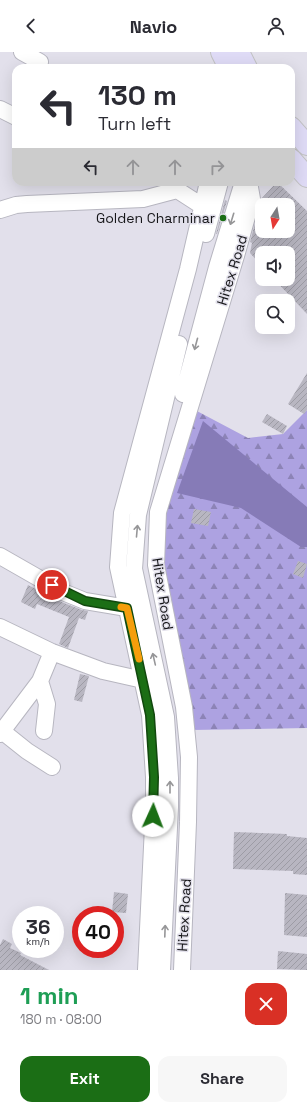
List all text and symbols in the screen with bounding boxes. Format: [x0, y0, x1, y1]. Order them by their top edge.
icon: back [20, 15, 42, 37]
text: Navio [130, 15, 177, 38]
icon: person [265, 15, 287, 37]
text: 130 m [98, 77, 177, 113]
icon: left [32, 80, 84, 132]
text: Turn left [98, 112, 171, 135]
icon: left [80, 156, 102, 178]
icon: ahead [122, 156, 144, 178]
icon: ahead [164, 156, 186, 178]
icon: right [206, 156, 228, 178]
north arrow [255, 198, 295, 238]
map controls [255, 198, 295, 334]
place label: Golden Charminar [96, 209, 215, 227]
marker: Golden Charminar [218, 213, 228, 223]
one-way arrow [228, 213, 235, 226]
street label: Hitex Road [213, 233, 251, 307]
button: sound [255, 246, 295, 286]
button: search [255, 294, 295, 334]
one-way arrow [192, 338, 200, 351]
one-way arrow [133, 525, 140, 538]
street label: Hitex Road [148, 557, 178, 631]
pin [35, 568, 69, 602]
icon: arrive [41, 574, 63, 596]
one-way arrow [150, 652, 158, 665]
one-way arrow [166, 781, 174, 794]
position arrow [132, 795, 174, 837]
street label: Hitex Road [173, 878, 195, 952]
speed limit sign: 40 [72, 906, 124, 958]
text: 36 [26, 914, 50, 940]
one-way arrow [161, 925, 168, 938]
text: km/h [26, 935, 50, 948]
text: 1 min [20, 980, 79, 1011]
button: close [245, 983, 287, 1025]
text: 180 m · 08:00 [20, 1011, 102, 1028]
button: Exit [20, 1056, 150, 1102]
button: Share [158, 1056, 287, 1102]

